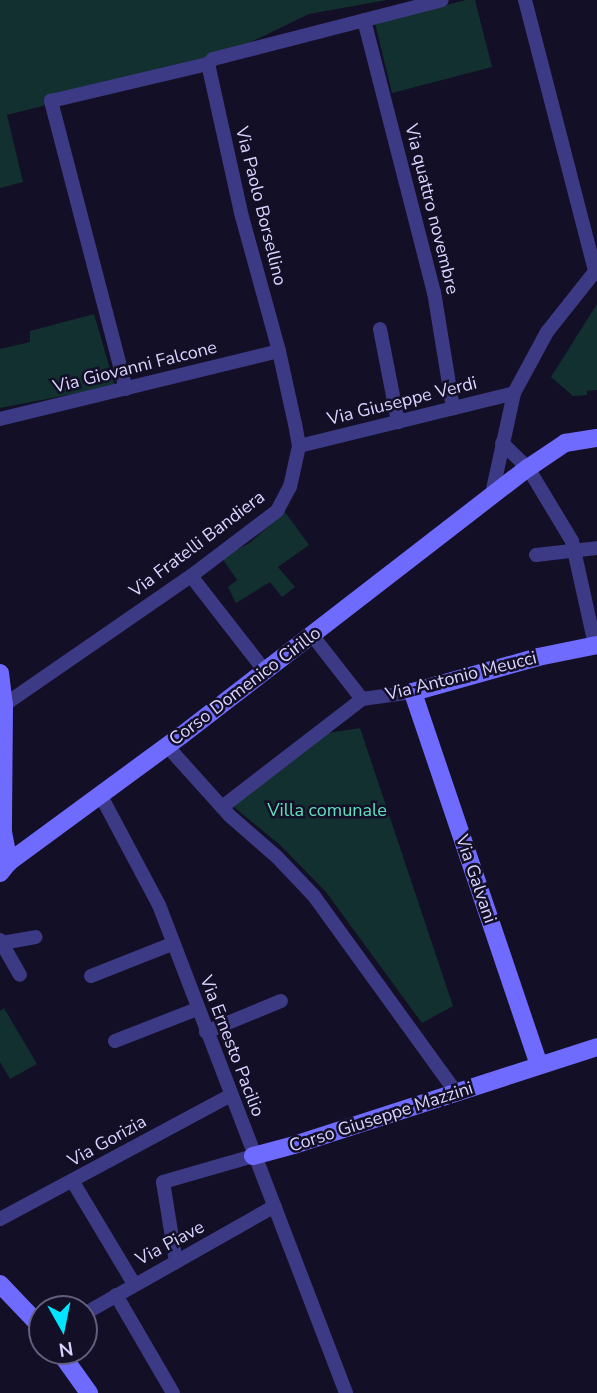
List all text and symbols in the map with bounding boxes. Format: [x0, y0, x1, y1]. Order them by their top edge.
street label: Via quattro novembre [400, 122, 464, 296]
street label: Via Paolo Borsellino [231, 124, 291, 288]
street label: Via Giovanni Falcone [51, 336, 219, 398]
street label: Via Giuseppe Verdi [325, 372, 479, 430]
street label: Via Fratelli Bandiera [125, 486, 269, 602]
street label: Corso Domenico Cirillo [165, 622, 325, 750]
street label: Via Antonio Meucci [383, 647, 539, 705]
park label: Villa comunale [267, 799, 387, 821]
street label: Via Galvani [451, 832, 501, 926]
street label: Via Ernesto Pacilio [195, 972, 269, 1120]
street label: Corso Giuseppe Mazzini [286, 1077, 476, 1157]
street label: Via Gorizia [64, 1111, 150, 1171]
street label: Via Piave [132, 1216, 208, 1270]
north arrow [28, 1295, 98, 1365]
text: N [57, 1335, 75, 1363]

